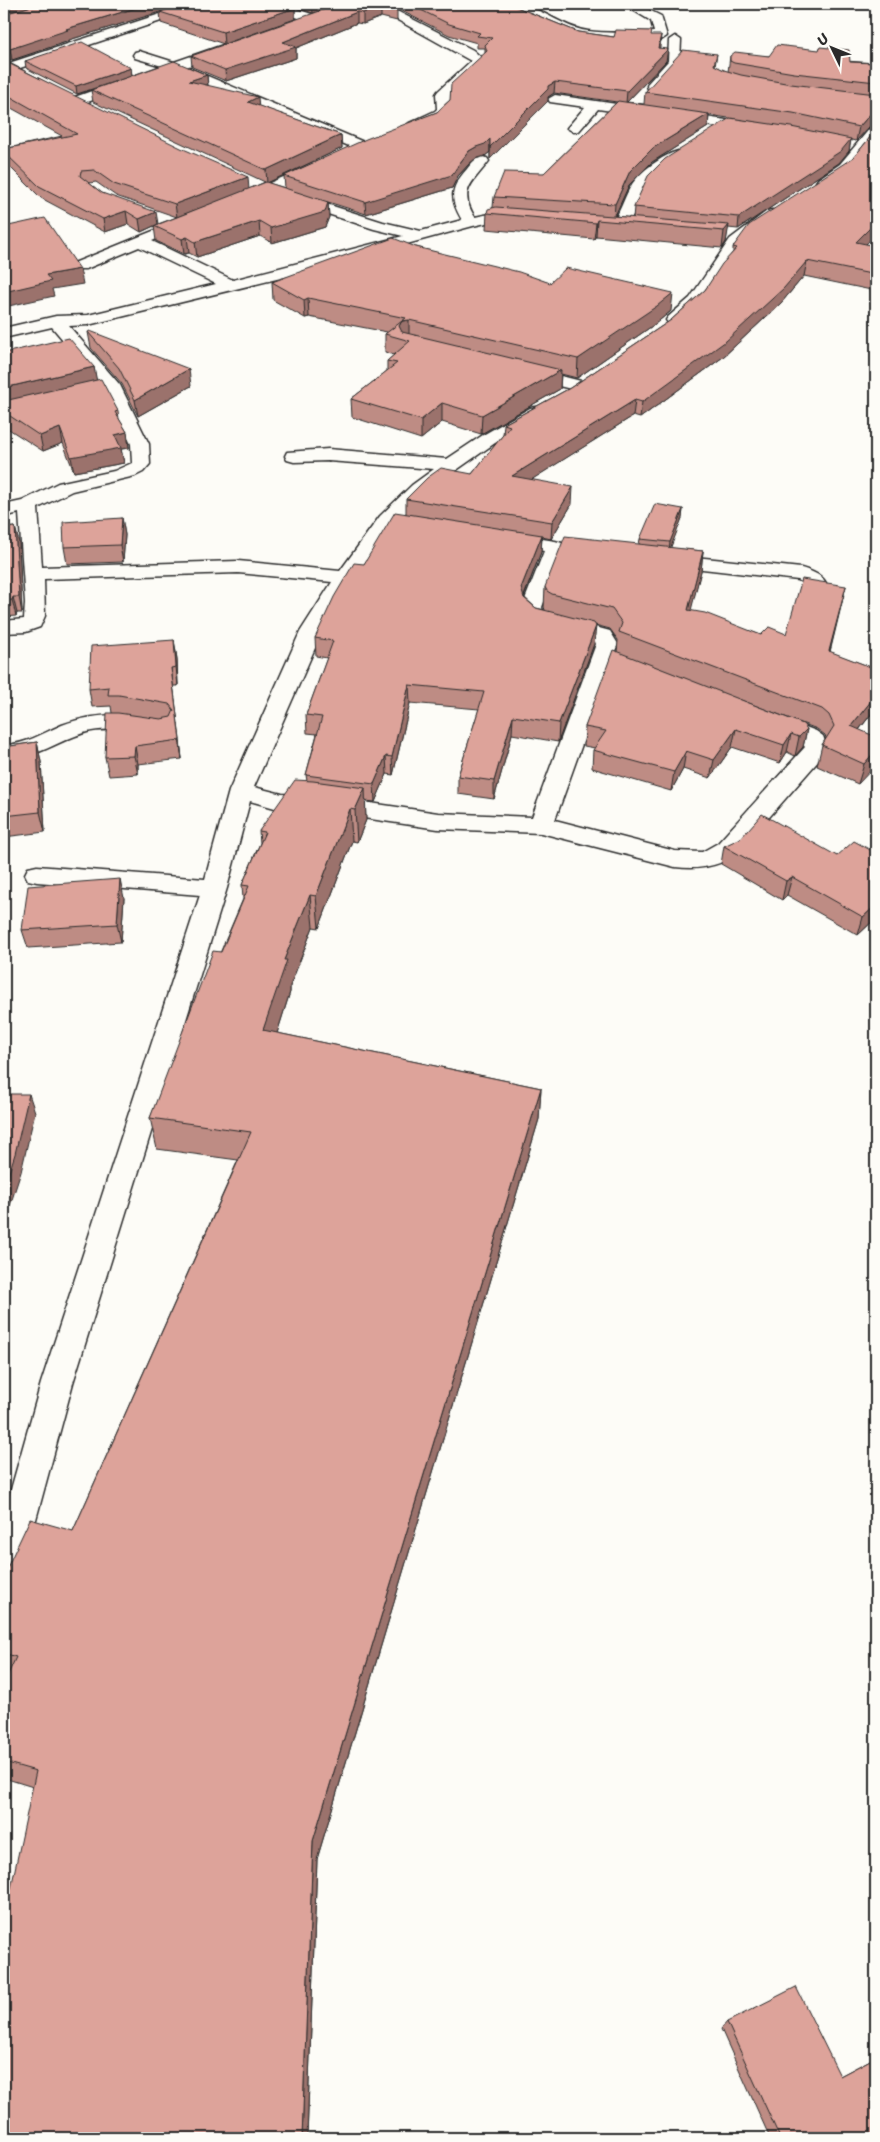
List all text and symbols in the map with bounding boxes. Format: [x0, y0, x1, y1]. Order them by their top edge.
north arrow [808, 22, 858, 72]
text: U [811, 27, 836, 51]

